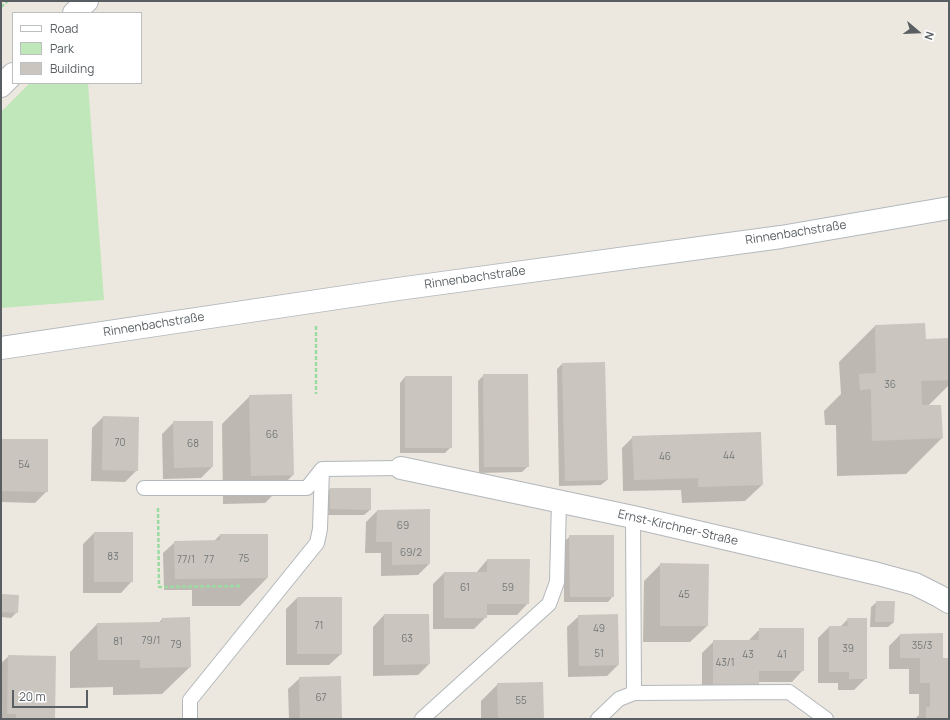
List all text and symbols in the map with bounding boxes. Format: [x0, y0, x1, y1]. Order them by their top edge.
legend [12, 12, 142, 84]
north arrow [898, 12, 938, 52]
text: Road [50, 20, 78, 37]
text: N [921, 30, 938, 42]
text: Park [50, 40, 74, 57]
text: Building [50, 60, 94, 77]
street label: Rinnenbachstraße [744, 218, 848, 248]
street label: Rinnenbachstraße [423, 264, 527, 292]
street label: Rinnenbachstraße [102, 310, 206, 340]
house number: 36 [884, 379, 896, 391]
house number: 66 [266, 429, 278, 441]
house number: 70 [114, 437, 126, 449]
house number: 68 [187, 438, 199, 450]
house number: 44 [723, 450, 735, 462]
house number: 46 [659, 451, 671, 463]
house number: 54 [18, 459, 30, 471]
street label: Ernst-Kirchner-Straße [616, 507, 740, 549]
house number: 69 [397, 520, 409, 532]
house number: 69/2 [400, 547, 422, 559]
house number: 83 [107, 551, 119, 563]
house number: 75 [239, 553, 249, 565]
house number: 77/1 [177, 554, 195, 566]
house number: 77 [204, 554, 214, 566]
house number: 61 [460, 582, 470, 594]
house number: 59 [502, 582, 514, 594]
house number: 45 [678, 589, 690, 601]
house number: 71 [315, 620, 323, 632]
house number: 49 [593, 623, 605, 635]
house number: 63 [401, 633, 413, 645]
house number: 79/1 [142, 635, 160, 647]
house number: 81 [113, 636, 123, 648]
house number: 79 [170, 639, 182, 651]
house number: 35/3 [912, 640, 932, 652]
house number: 39 [842, 643, 854, 655]
house number: 51 [594, 648, 604, 660]
house number: 43 [742, 649, 754, 661]
house number: 41 [777, 649, 787, 661]
house number: 43/1 [715, 657, 735, 669]
scale bar [14, 682, 90, 708]
text: 20 m [19, 688, 46, 705]
house number: 67 [315, 692, 327, 704]
house number: 55 [515, 695, 527, 707]

